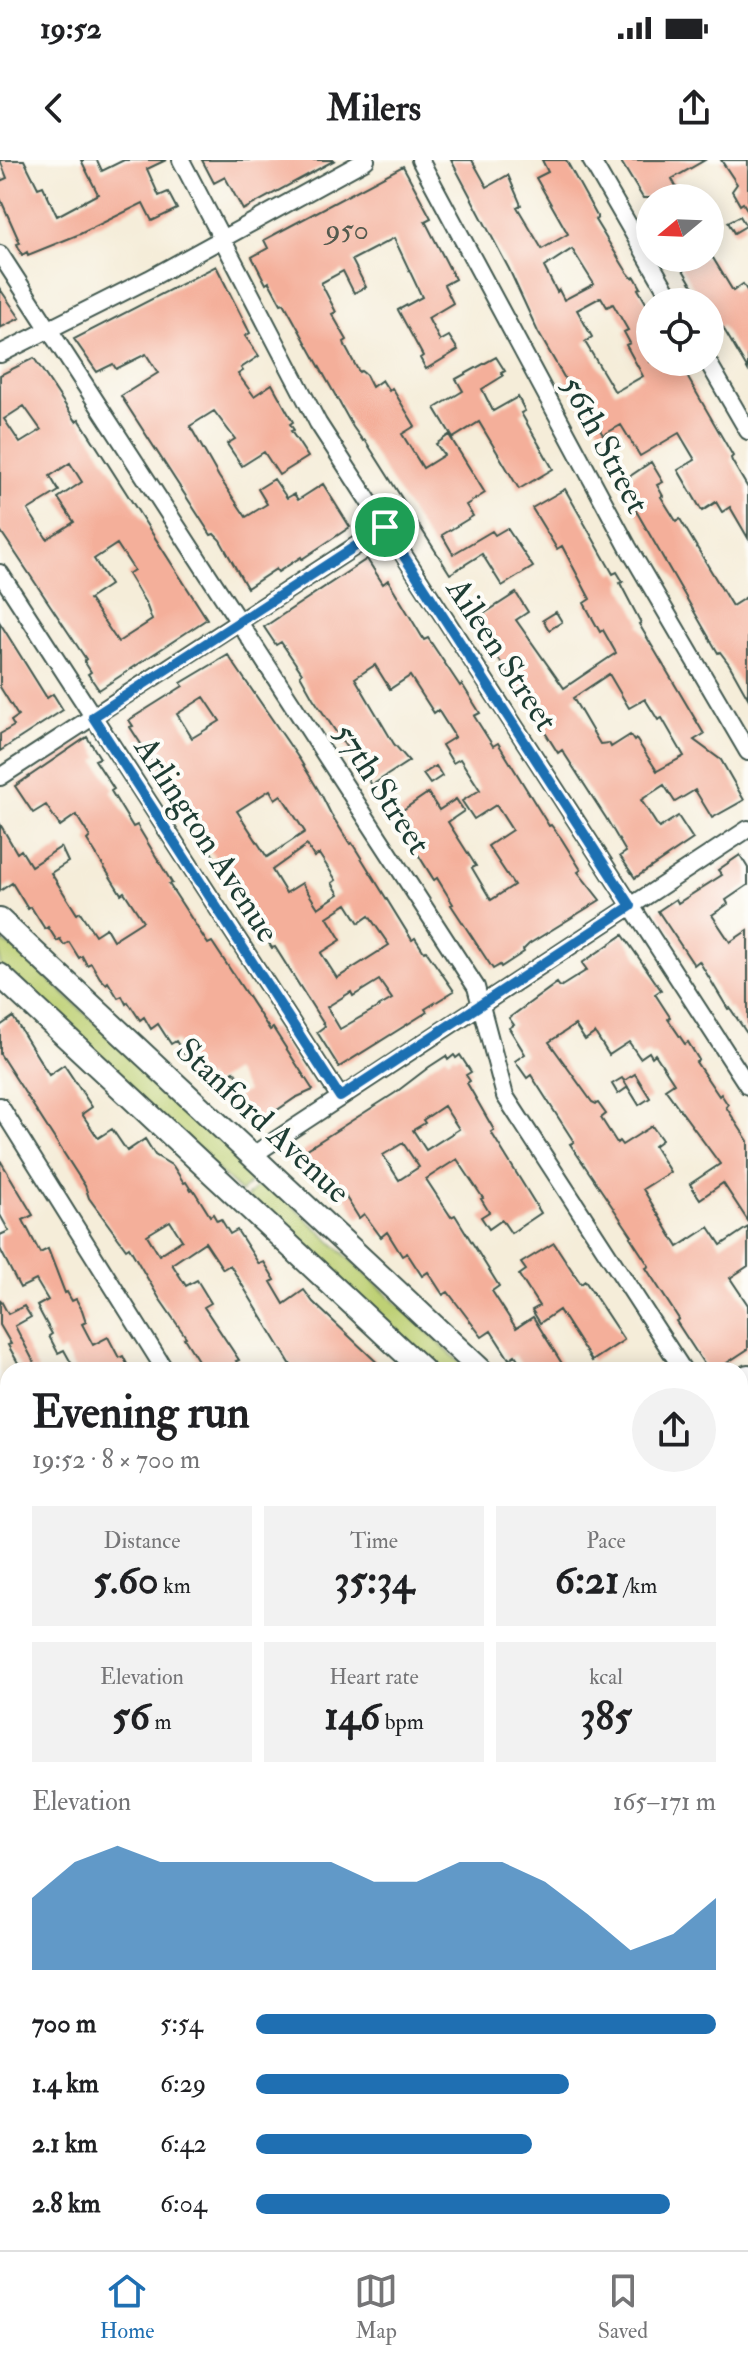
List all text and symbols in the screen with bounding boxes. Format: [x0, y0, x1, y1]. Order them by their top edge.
text: 19:52 [40, 10, 102, 47]
icon: back [32, 86, 76, 130]
text: Milers [327, 86, 421, 131]
icon: share [672, 86, 716, 130]
north arrow [636, 184, 724, 272]
map controls [636, 184, 724, 376]
house number: 950 [323, 211, 369, 248]
button: locate [636, 288, 724, 376]
street label: 56th Street [550, 368, 659, 521]
pin [351, 493, 419, 561]
icon: arrive [363, 505, 407, 549]
street label: Aileen Street [436, 569, 567, 740]
street label: 57th Street [323, 715, 440, 863]
street label: Arlington Avenue [124, 728, 289, 951]
street label: Stanford Avenue [167, 1029, 359, 1213]
text: Evening run [32, 1386, 250, 1441]
button: share [632, 1388, 716, 1472]
text: 19:52 · 8 × 700 m [32, 1444, 200, 1476]
text: Distance [104, 1527, 180, 1555]
text: Time [350, 1527, 398, 1555]
text: Pace [586, 1527, 626, 1555]
text: 5.60 [93, 1555, 159, 1606]
text: 35:34 [334, 1555, 414, 1606]
text: 6:21 [555, 1555, 619, 1606]
text: km [159, 1572, 191, 1600]
text: /km [619, 1572, 657, 1600]
text: Elevation [100, 1663, 184, 1691]
text: Heart rate [329, 1663, 419, 1691]
text: kcal [589, 1663, 623, 1691]
text: 56 [112, 1691, 150, 1742]
text: 146 [324, 1691, 380, 1742]
text: 385 [580, 1691, 632, 1742]
text: m [150, 1708, 172, 1736]
text: bpm [380, 1708, 424, 1736]
text: Elevation [32, 1786, 131, 1818]
text: 165–171 m [613, 1786, 716, 1818]
text: 700 m [32, 2008, 96, 2040]
text: 5:54 [160, 2008, 203, 2040]
text: 1.4 km [32, 2068, 99, 2100]
text: 6:29 [160, 2068, 206, 2100]
text: 2.1 km [32, 2128, 98, 2160]
text: 6:42 [160, 2128, 207, 2160]
text: 2.8 km [32, 2188, 100, 2220]
text: 6:04 [160, 2188, 207, 2220]
tab: Home [100, 2269, 154, 2345]
tab: Map [354, 2269, 398, 2345]
tab: Saved [598, 2269, 648, 2345]

